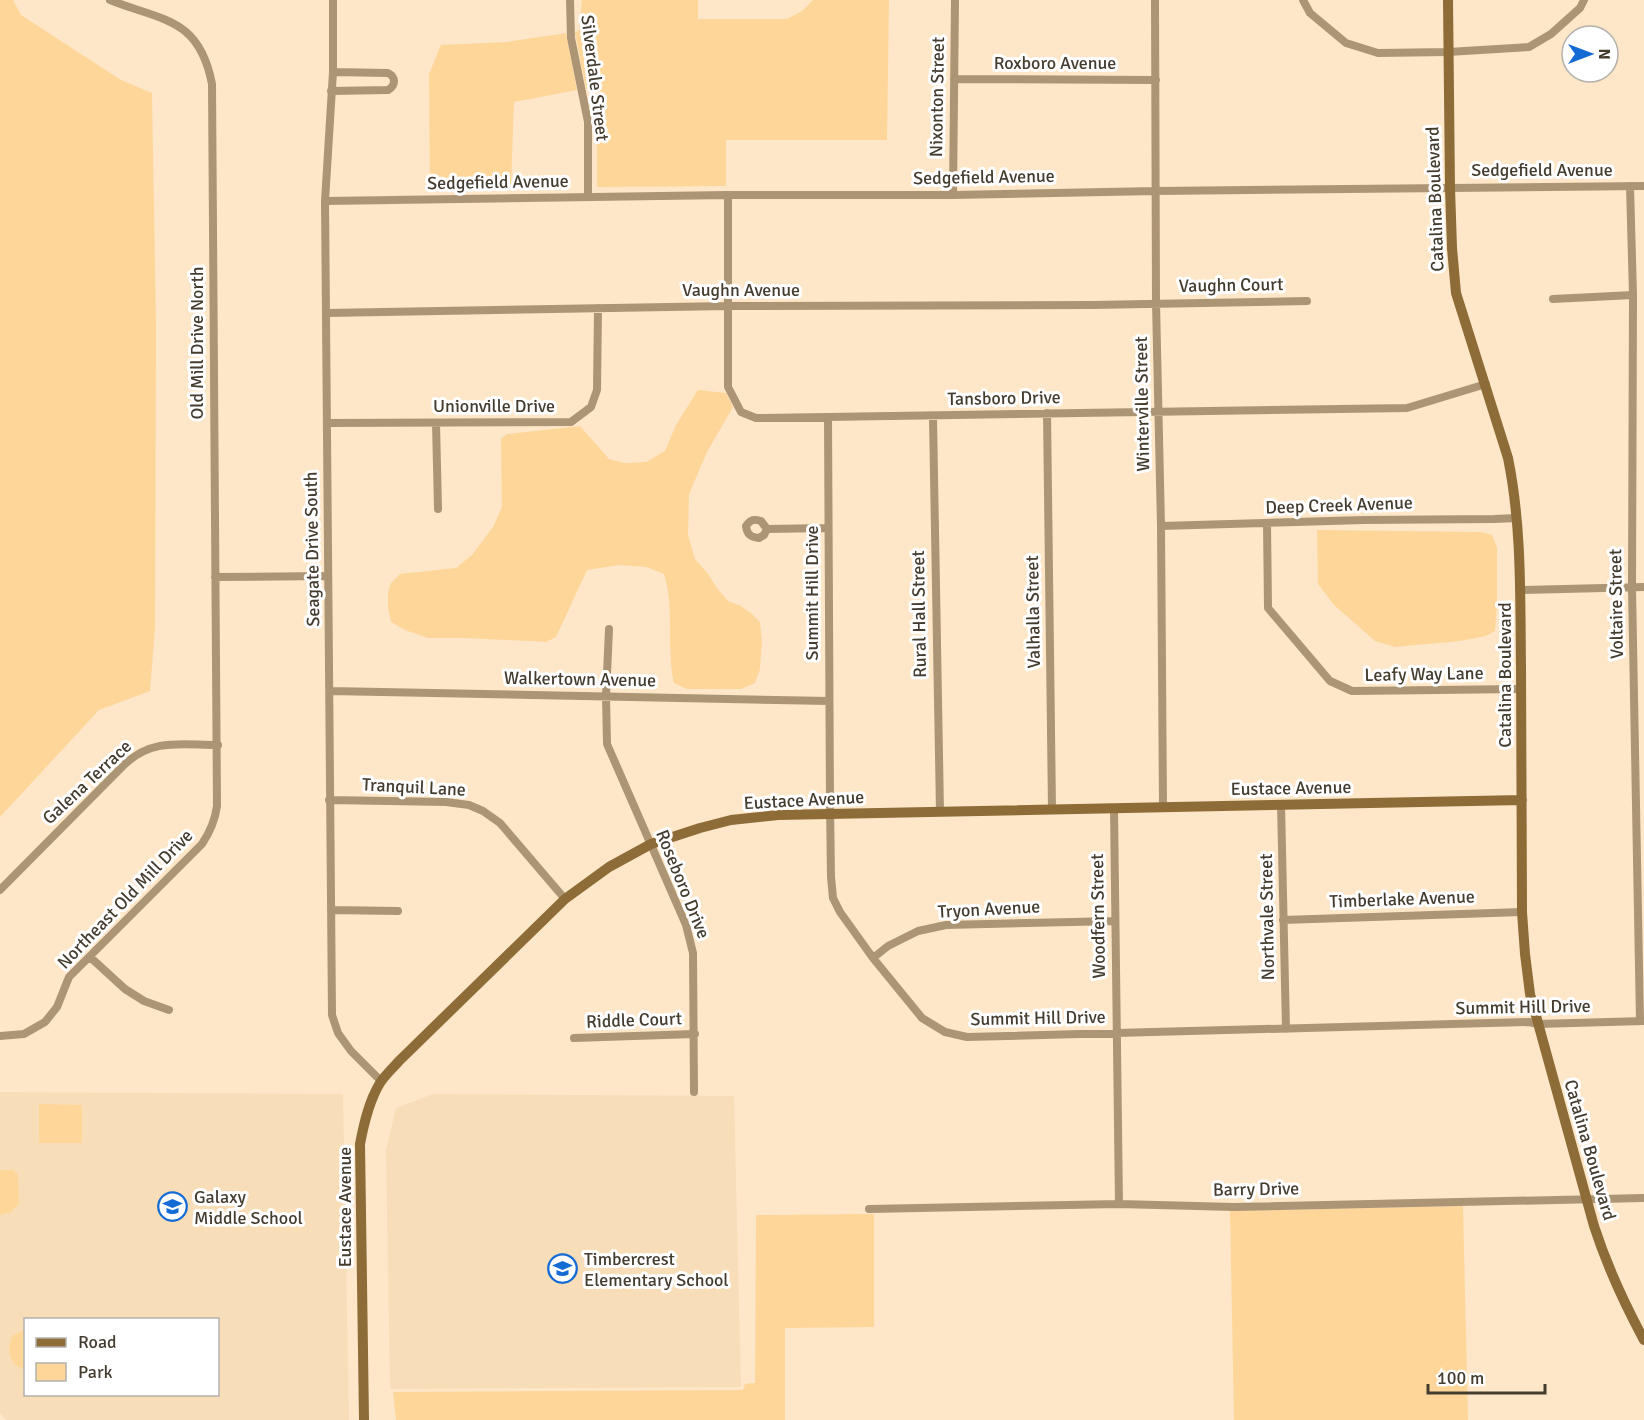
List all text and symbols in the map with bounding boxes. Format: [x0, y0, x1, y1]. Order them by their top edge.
street label: Silverdale Street [576, 14, 614, 142]
north arrow [1560, 24, 1620, 84]
street label: Nixonton Street [925, 37, 949, 157]
text: N [1594, 48, 1614, 60]
street label: Roxboro Avenue [994, 52, 1116, 74]
street label: Catalina Boulevard [1421, 126, 1449, 272]
street label: Sedgefield Avenue [1471, 159, 1613, 181]
street label: Sedgefield Avenue [913, 165, 1055, 189]
street label: Sedgefield Avenue [427, 170, 569, 194]
street label: Old Mill Drive North [186, 266, 208, 420]
street label: Vaughn Court [1178, 273, 1284, 297]
street label: Vaughn Avenue [682, 279, 800, 301]
street label: Winterville Street [1130, 336, 1154, 472]
street label: Tansboro Drive [947, 386, 1061, 410]
street label: Unionville Drive [433, 395, 555, 417]
street label: Seagate Drive South [300, 471, 324, 627]
street label: Deep Creek Avenue [1265, 491, 1413, 519]
street label: Summit Hill Drive [801, 525, 823, 661]
street label: Voltaire Street [1604, 549, 1628, 659]
street label: Rural Hall Street [907, 550, 931, 678]
street label: Valhalla Street [1021, 555, 1045, 669]
street label: Catalina Boulevard [1494, 602, 1516, 748]
street label: Leafy Way Lane [1364, 662, 1484, 686]
street label: Walkertown Avenue [504, 667, 656, 691]
street label: Galena Terrace [38, 735, 136, 829]
street label: Tranquil Lane [361, 773, 467, 801]
street label: Eustace Avenue [1230, 776, 1352, 800]
street label: Eustace Avenue [743, 786, 865, 814]
street label: Northeast Old Mill Drive [53, 825, 197, 973]
street label: Roseboro Drive [651, 826, 715, 942]
street label: Woodfern Street [1086, 853, 1110, 979]
street label: Northvale Street [1255, 853, 1279, 981]
street label: Timberlake Avenue [1329, 885, 1475, 913]
street label: Tryon Avenue [937, 895, 1041, 923]
street label: Summit Hill Drive [1455, 995, 1591, 1019]
street label: Summit Hill Drive [970, 1006, 1106, 1030]
street label: Riddle Court [586, 1007, 682, 1033]
street label: Catalina Boulevard [1559, 1077, 1621, 1223]
street label: Eustace Avenue [334, 1147, 356, 1267]
street label: Barry Drive [1213, 1177, 1299, 1201]
place label: Galaxy Middle School [194, 1186, 303, 1229]
school or university icon: Galaxy Middle School [157, 1191, 189, 1223]
place label: Timbercrest Elementary School [584, 1248, 729, 1291]
school or university icon: Timbercrest Elementary School [547, 1253, 579, 1285]
legend [24, 1318, 219, 1396]
text: Road [78, 1331, 117, 1353]
scale bar [1428, 1357, 1545, 1395]
text: Park [78, 1361, 113, 1383]
text: 100 m [1437, 1367, 1484, 1389]

